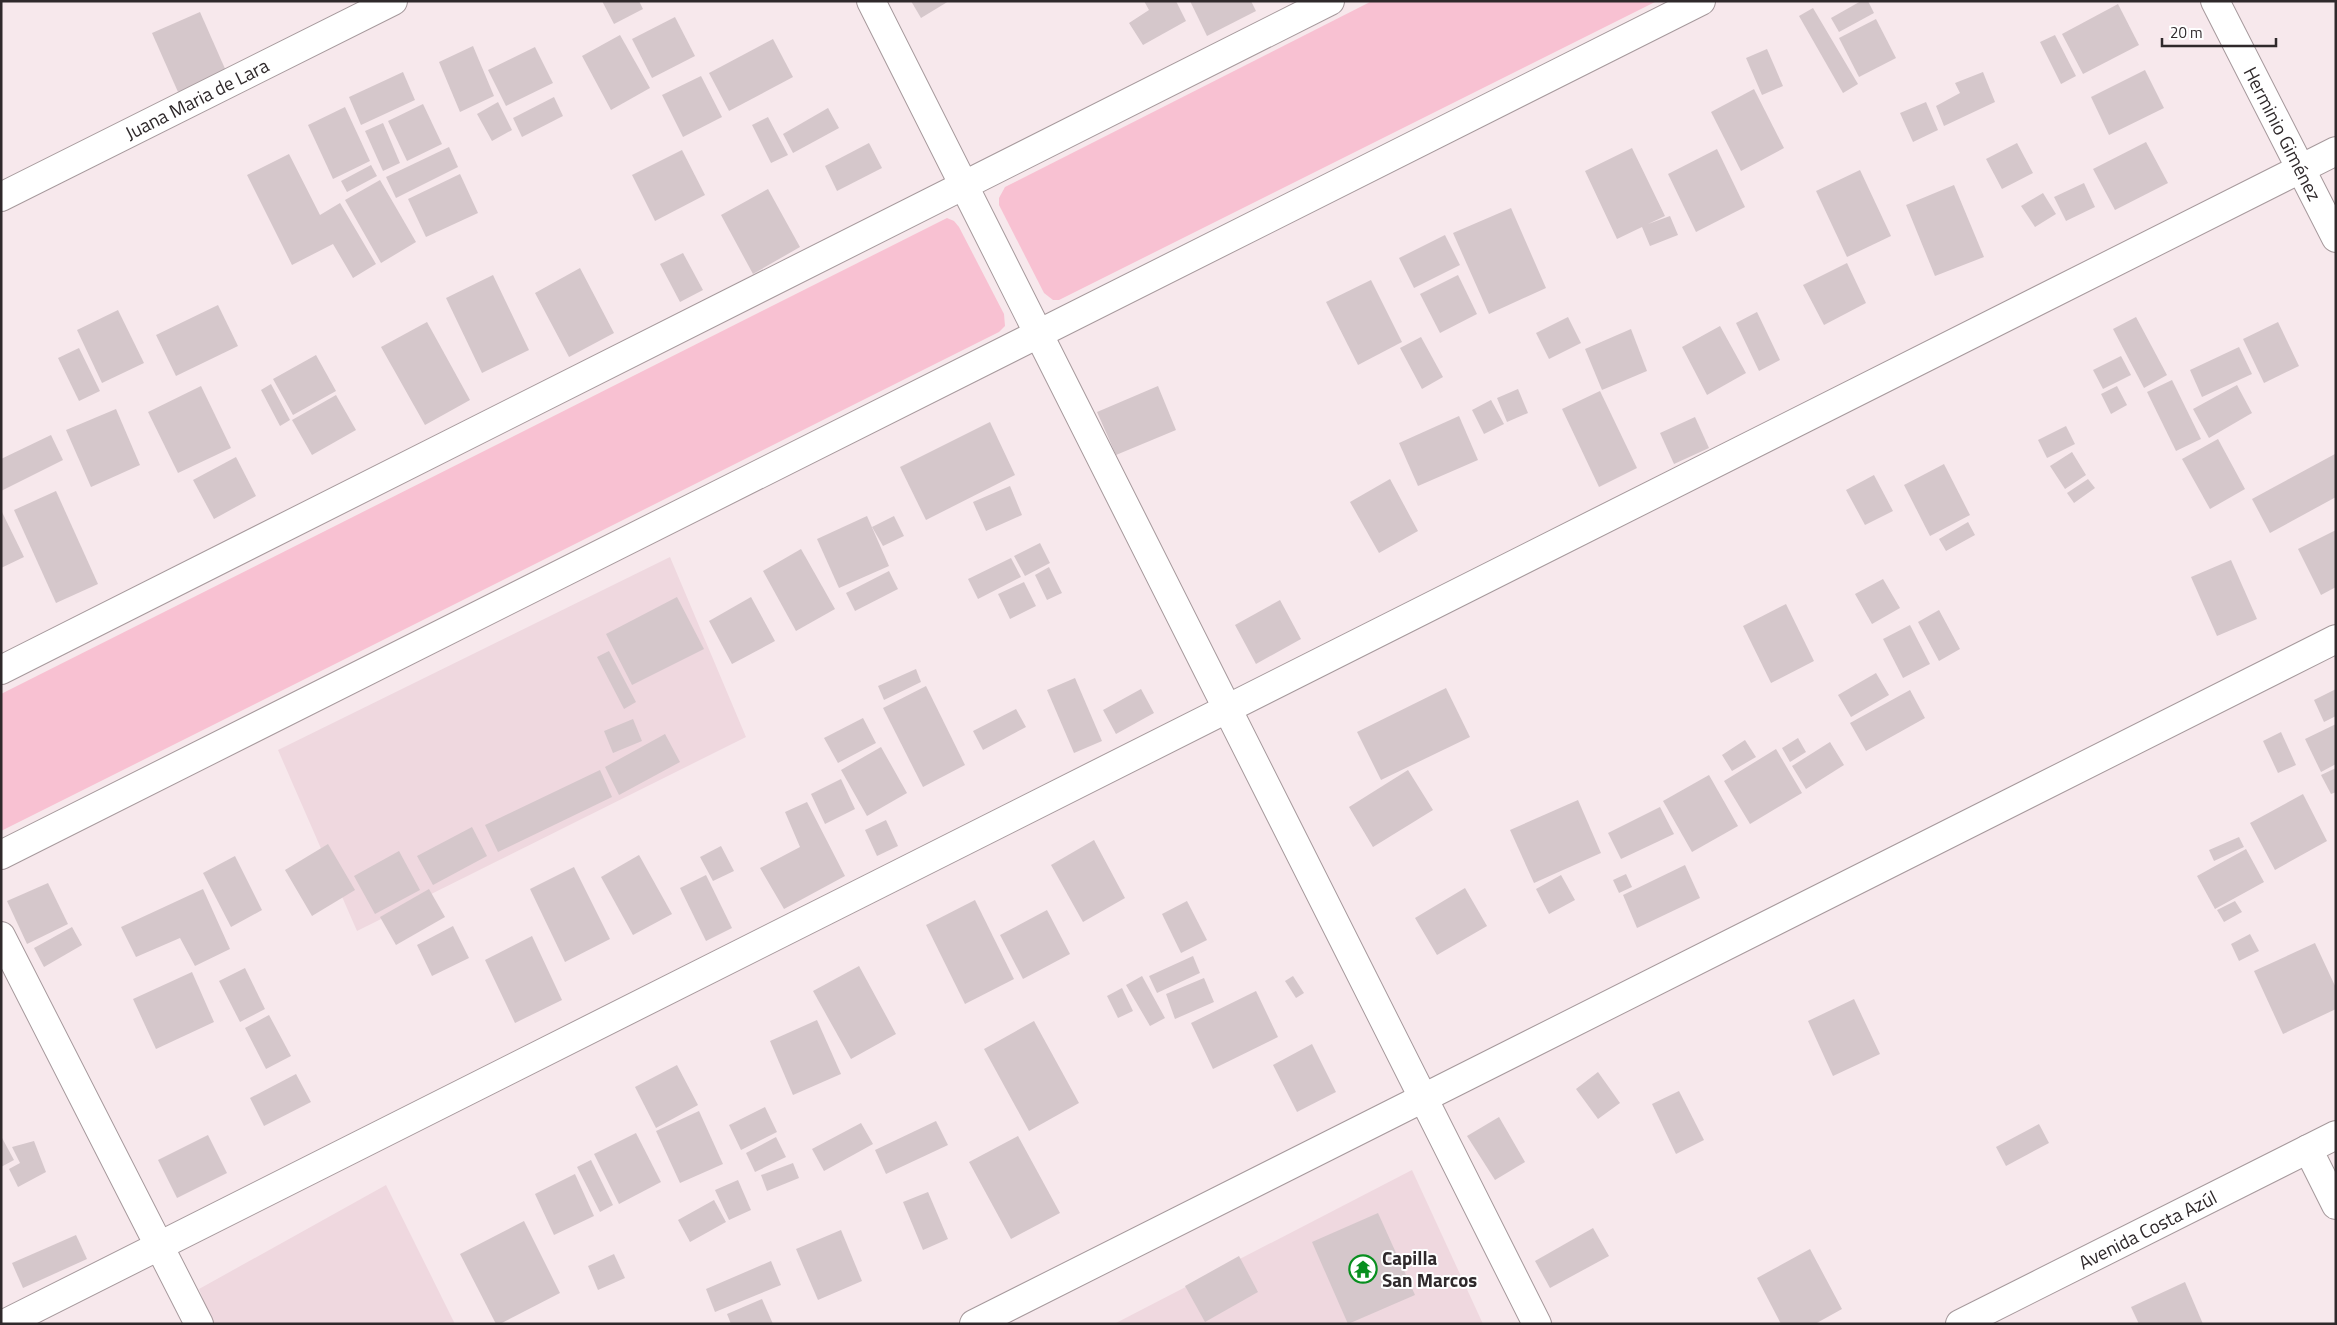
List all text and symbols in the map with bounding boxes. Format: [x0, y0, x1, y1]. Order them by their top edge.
scale bar [2162, 15, 2276, 47]
text: 20 m [2170, 21, 2203, 44]
street label: Juana Maria de Lara [120, 50, 274, 147]
street label: Herminio Giménez [2237, 61, 2330, 206]
street label: Avenida Costa Azúl [2073, 1182, 2222, 1276]
place label: Capilla San Marcos [1382, 1243, 1477, 1294]
temple icon: Capilla San Marcos [1348, 1254, 1378, 1284]

